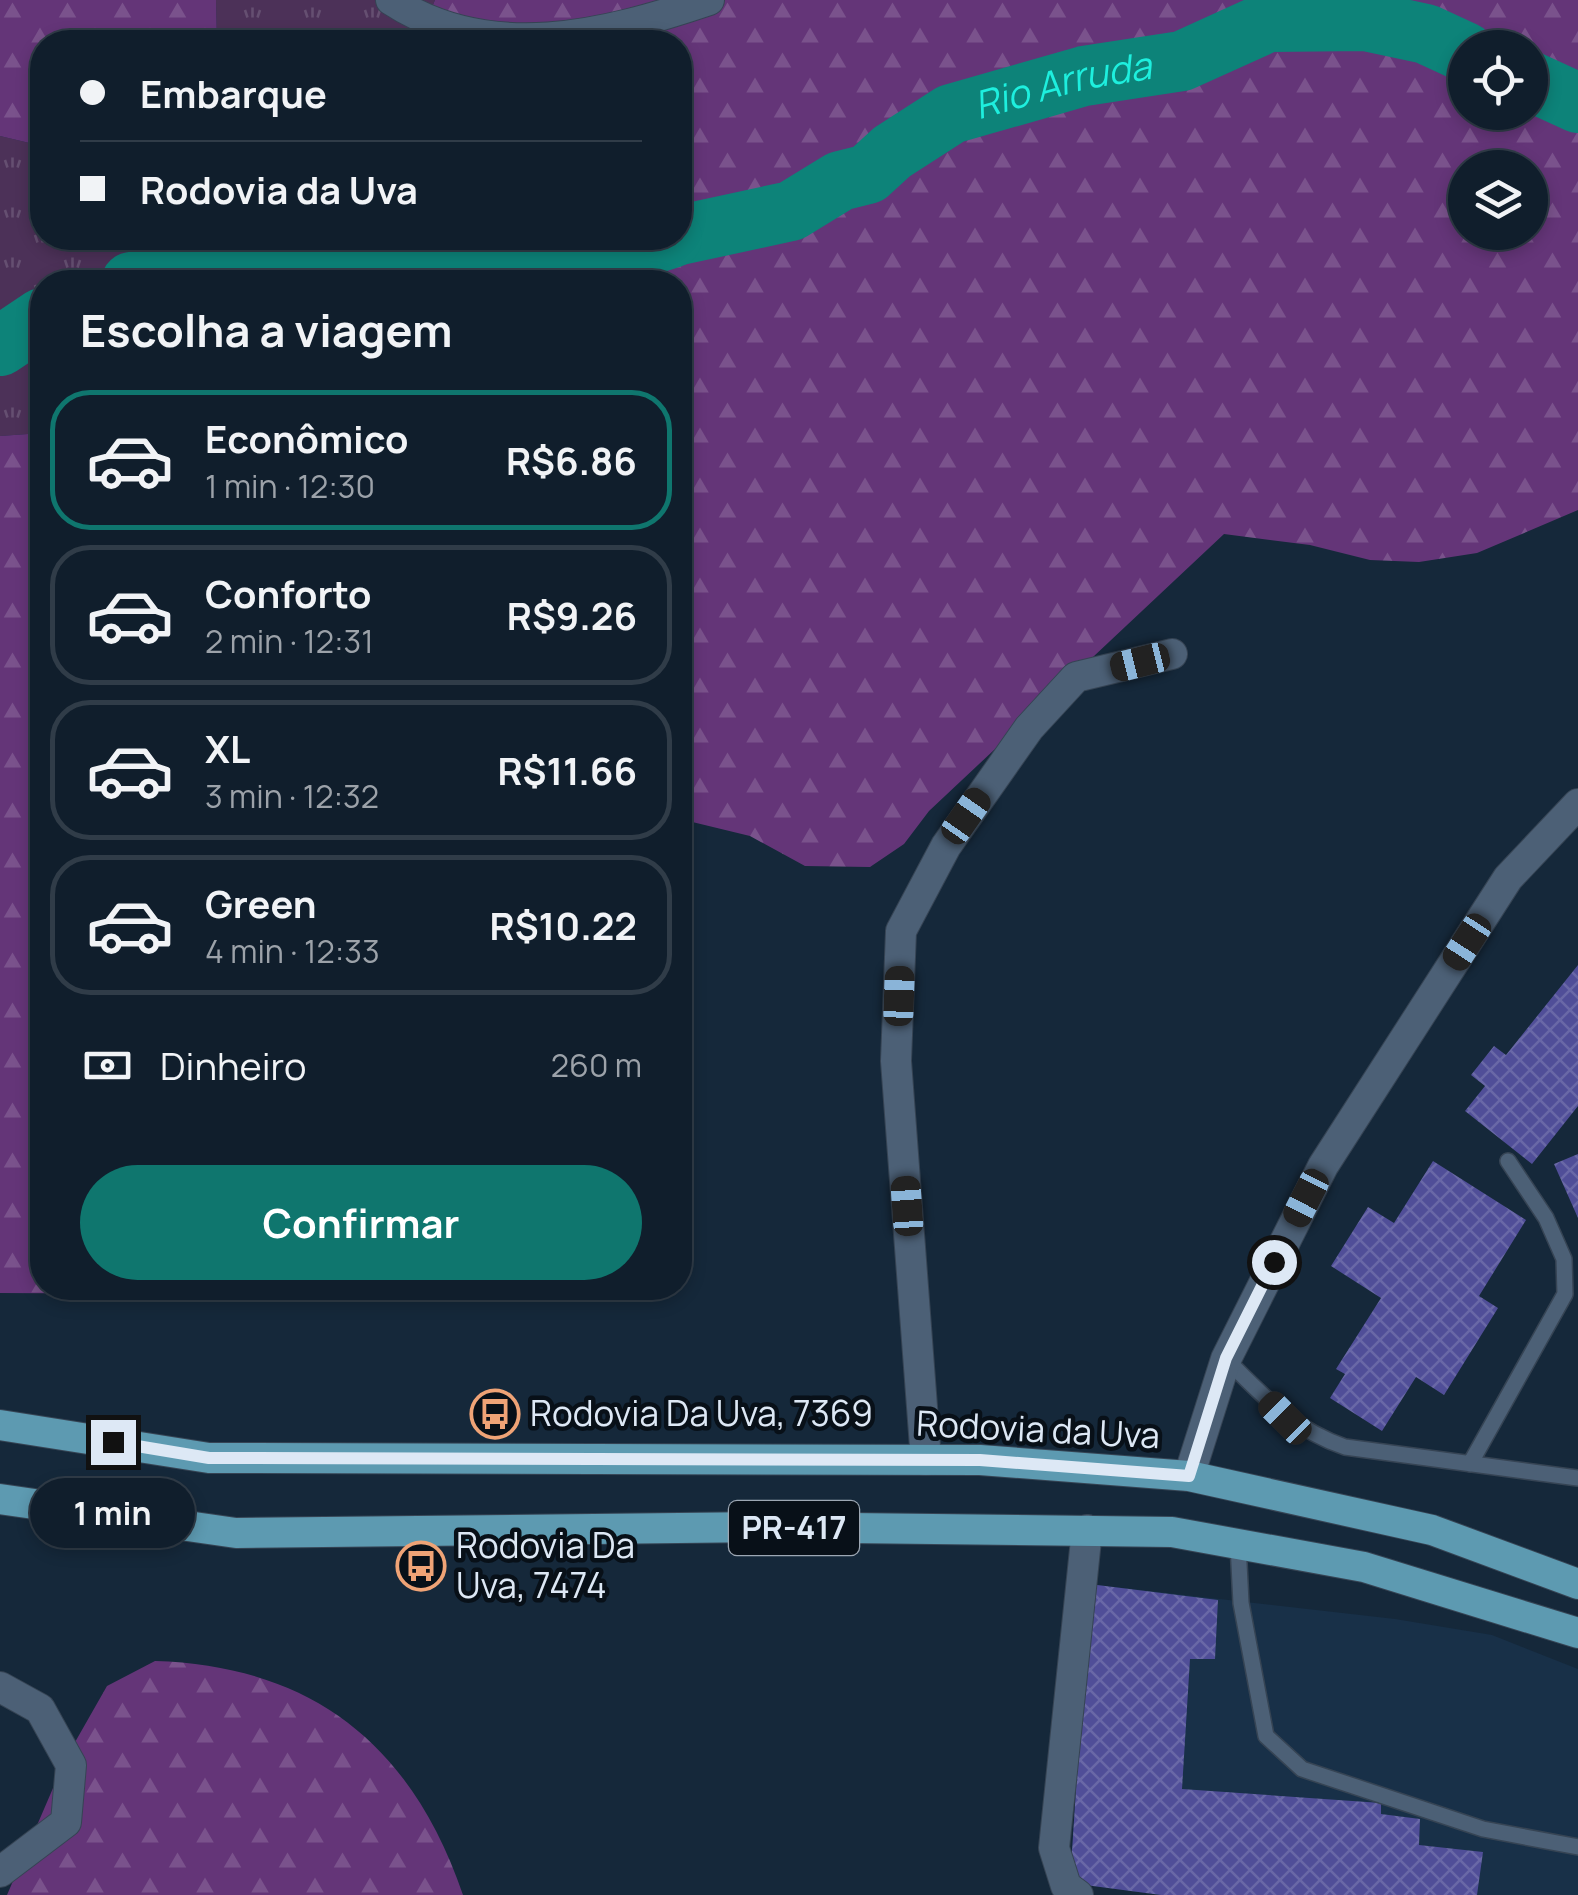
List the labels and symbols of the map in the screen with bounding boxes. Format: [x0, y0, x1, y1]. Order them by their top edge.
water label: Rio Arruda [967, 38, 1156, 130]
car [1107, 640, 1173, 684]
car [937, 783, 995, 849]
car [1438, 909, 1496, 975]
car [883, 965, 915, 1027]
car [1279, 1164, 1333, 1232]
car [890, 1175, 924, 1237]
route start [1252, 1240, 1297, 1285]
car [1253, 1386, 1317, 1450]
bus stop icon: Rodovia Da Uva, 7369 [469, 1388, 521, 1440]
place label: Rodovia Da Uva, 7369 [530, 1389, 873, 1437]
street label: Rodovia da Uva [915, 1399, 1161, 1459]
route end [91, 1420, 136, 1465]
callout: 1 min [31, 1477, 196, 1547]
road number: PR-417 [729, 1501, 859, 1555]
place label: Rodovia Da Uva, 7474 [456, 1521, 635, 1609]
bus stop icon: Rodovia Da Uva, 7474 [395, 1540, 447, 1592]

